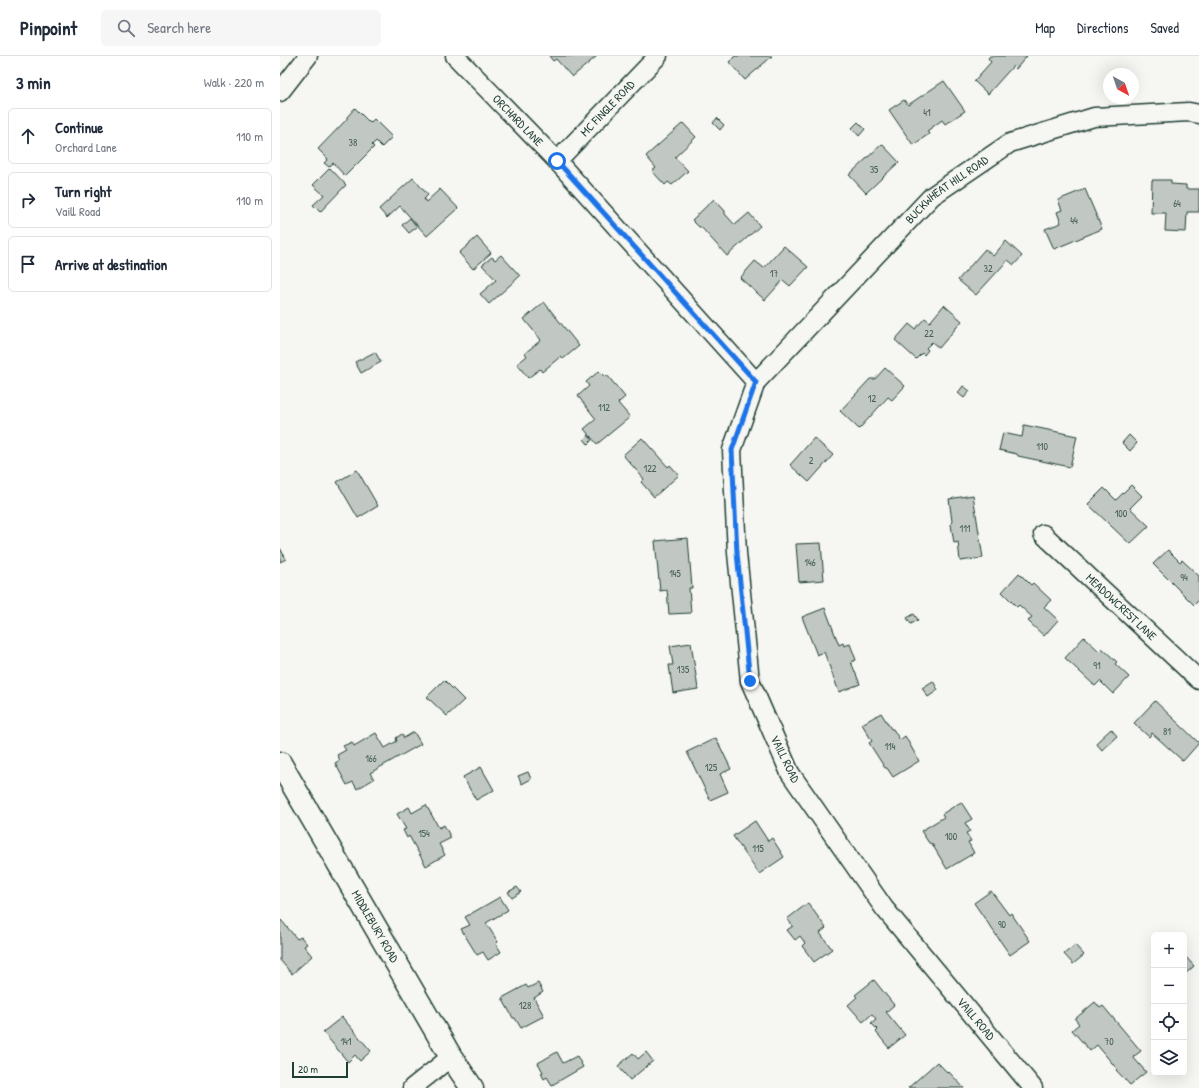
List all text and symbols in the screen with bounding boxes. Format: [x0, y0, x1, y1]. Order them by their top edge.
search box [101, 10, 381, 46]
text: Pinpoint [20, 15, 77, 41]
icon: search [115, 17, 137, 39]
text: Search here [147, 17, 211, 38]
text: Map [1035, 18, 1055, 37]
text: Directions [1077, 18, 1128, 37]
text: Saved [1150, 18, 1179, 37]
north arrow [1103, 68, 1139, 104]
text: 3 min [16, 71, 51, 94]
text: Walk · 220 m [204, 73, 264, 91]
street label: MC FINGLE ROAD [576, 76, 639, 140]
street label: ORCHARD LANE [489, 91, 548, 150]
house number: 41 [923, 106, 931, 119]
text: Continue [55, 117, 103, 138]
icon: ahead [17, 125, 39, 147]
text: 110 m [236, 127, 263, 145]
house number: 38 [349, 136, 357, 149]
text: Orchard Lane [55, 138, 117, 156]
street label: BUCKWHEAT HILL ROAD [901, 151, 992, 227]
route start [548, 152, 566, 170]
house number: 35 [870, 163, 879, 176]
text: Turn right [55, 181, 111, 202]
icon: right [17, 189, 39, 211]
text: 110 m [236, 191, 263, 209]
house number: 64 [1173, 197, 1181, 210]
text: Vaill Road [55, 202, 100, 220]
house number: 44 [1070, 214, 1078, 227]
icon: arrive [17, 253, 39, 275]
text: Arrive at destination [55, 254, 167, 275]
house number: 32 [983, 262, 993, 275]
house number: 17 [770, 267, 778, 280]
house number: 22 [924, 327, 934, 340]
house number: 12 [868, 392, 876, 405]
house number: 112 [598, 401, 610, 414]
house number: 110 [1036, 440, 1048, 453]
house number: 2 [809, 454, 814, 467]
house number: 122 [644, 462, 657, 475]
house number: 100 [1115, 507, 1128, 520]
house number: 111 [960, 522, 971, 535]
house number: 146 [804, 556, 816, 569]
house number: 145 [669, 567, 682, 580]
street label: MEADOWCREST LANE [1082, 569, 1161, 645]
house number: 94 [1180, 571, 1188, 584]
house number: 91 [1093, 659, 1101, 672]
house number: 135 [677, 663, 690, 676]
route end [741, 672, 759, 690]
house number: 81 [1163, 725, 1171, 738]
street label: VAILL ROAD [767, 732, 804, 786]
house number: 114 [884, 740, 896, 753]
house number: 166 [365, 752, 377, 765]
house number: 125 [705, 761, 718, 774]
house number: 154 [418, 827, 430, 840]
house number: 100 [945, 830, 958, 843]
house number: 115 [752, 842, 765, 855]
street label: MIDDLEBURY ROAD [348, 887, 403, 966]
house number: 90 [998, 918, 1007, 931]
map controls [1151, 932, 1187, 1076]
button: + [1151, 932, 1187, 968]
button: − [1151, 968, 1187, 1004]
street label: VAILL ROAD [954, 994, 999, 1044]
house number: 128 [519, 999, 531, 1012]
button: locate [1151, 1004, 1187, 1040]
house number: 141 [340, 1035, 352, 1048]
house number: 70 [1104, 1035, 1114, 1048]
button: layers [1151, 1040, 1187, 1076]
scale bar [292, 1060, 348, 1079]
text: 20 m [298, 1062, 318, 1076]

